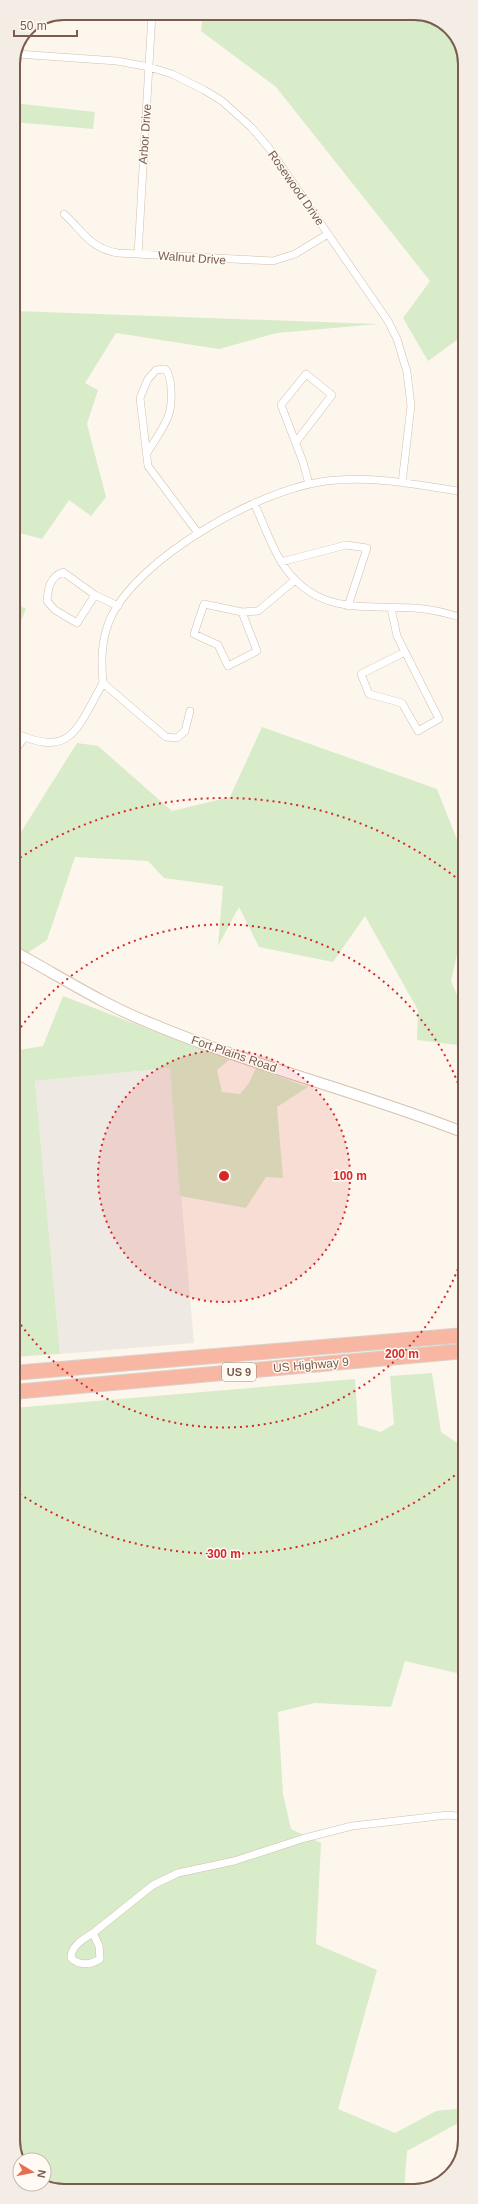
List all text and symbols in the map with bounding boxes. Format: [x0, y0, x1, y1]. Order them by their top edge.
scale bar [14, 12, 77, 38]
text: 50 m [20, 19, 47, 33]
street label: Arbor Drive [136, 103, 154, 165]
street label: Rosewood Drive [265, 148, 327, 228]
street label: Walnut Drive [157, 249, 227, 267]
street label: Fort Plains Road [189, 1033, 279, 1075]
centre of rings [217, 1169, 231, 1183]
text: 100 m [333, 1169, 367, 1183]
text: 200 m [385, 1347, 419, 1361]
street label: US Highway 9 [273, 1355, 350, 1375]
road number: US 9 [222, 1363, 256, 1381]
text: 300 m [207, 1547, 241, 1561]
north arrow [12, 2152, 52, 2192]
text: N [35, 2169, 48, 2179]

